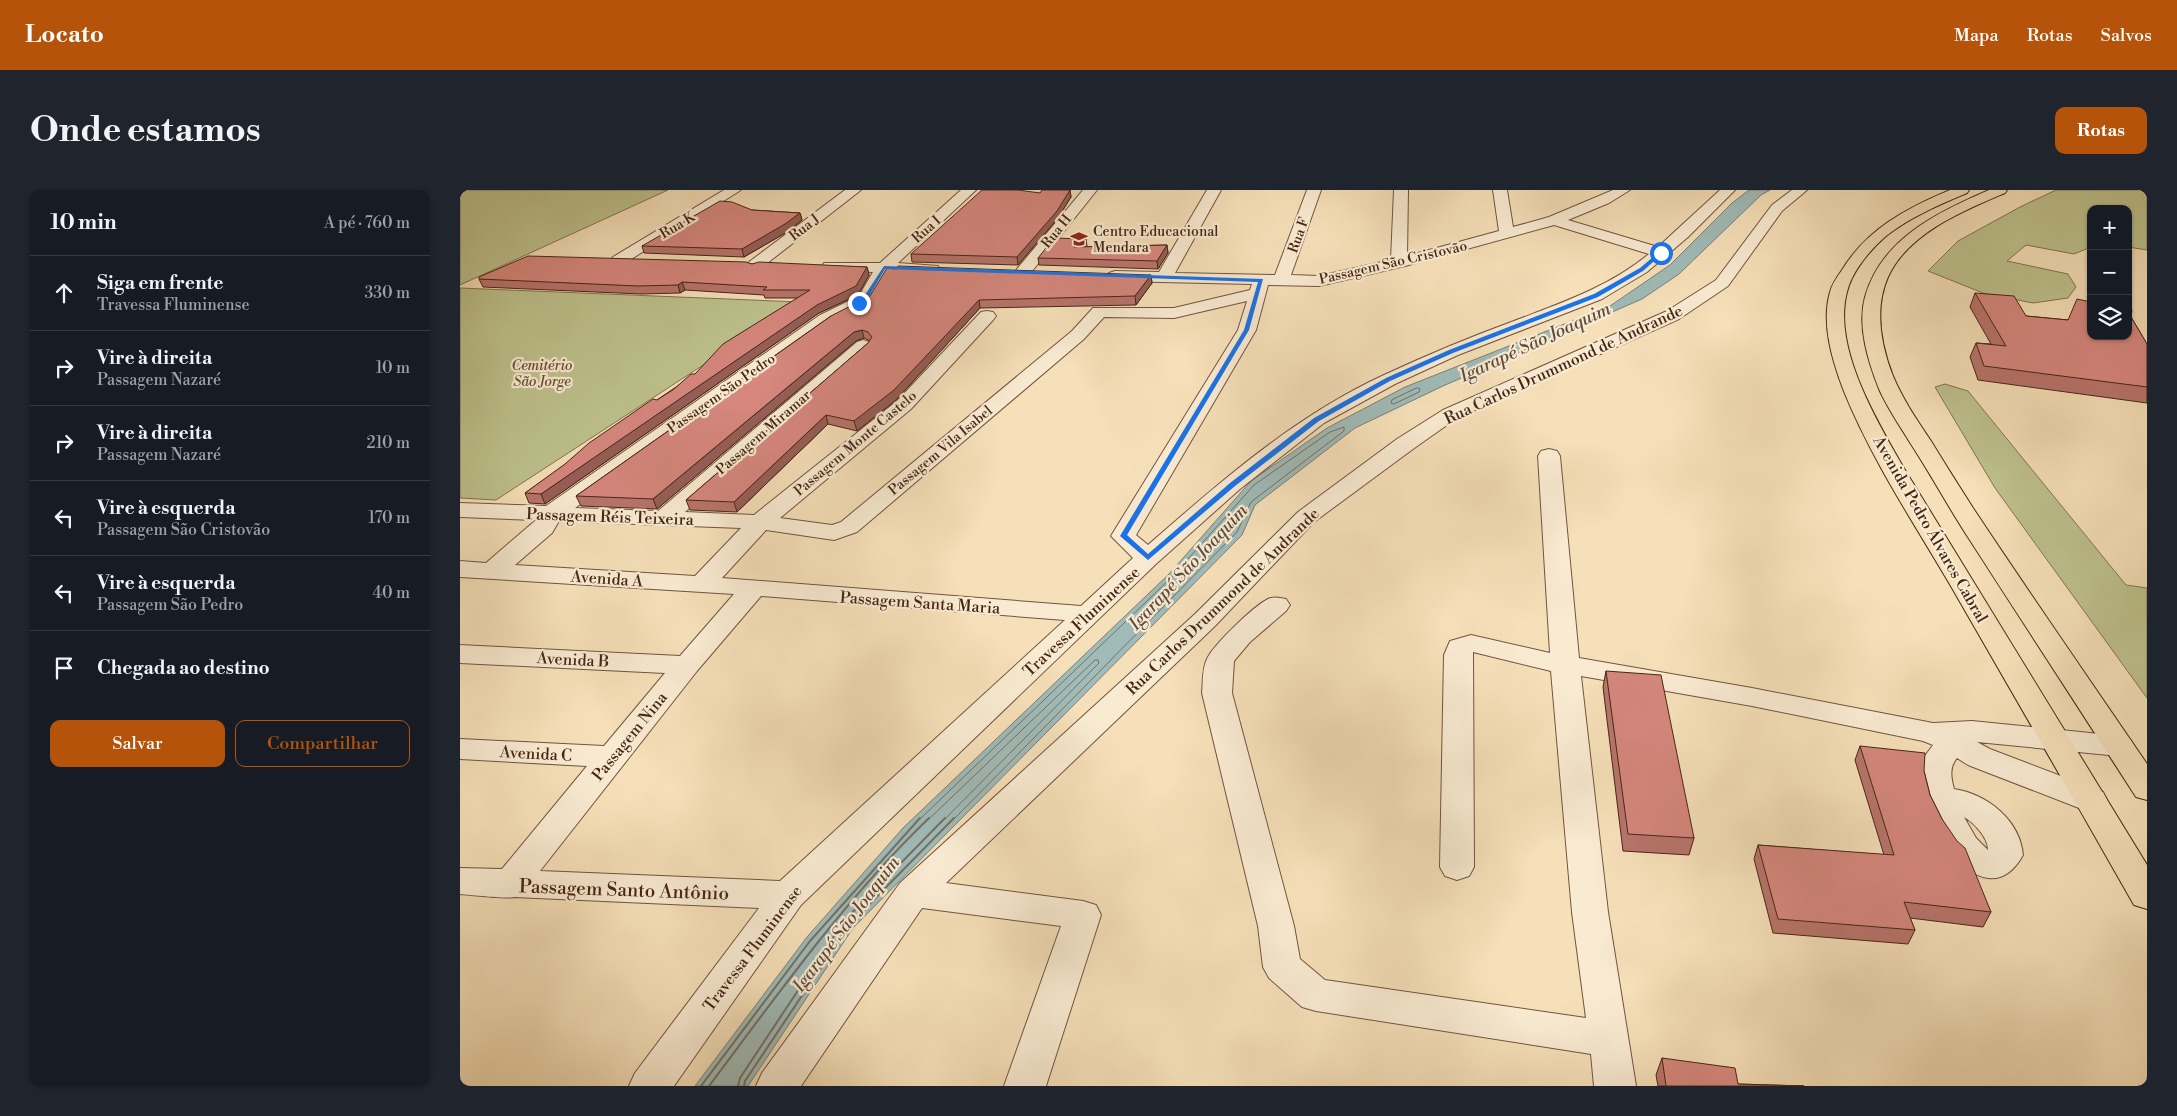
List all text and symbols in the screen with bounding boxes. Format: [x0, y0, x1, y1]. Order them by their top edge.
text: Locato [25, 20, 104, 50]
text: Mapa [1954, 24, 1999, 47]
text: Rotas [2027, 24, 2073, 47]
text: Salvos [2101, 24, 2152, 47]
button: Rotas [2055, 107, 2147, 154]
text: Onde estamos [30, 109, 261, 152]
map controls [2087, 205, 2132, 340]
button: + [2087, 205, 2132, 250]
street label: Rua K [657, 208, 699, 243]
text: 10 min [50, 210, 117, 236]
street label: Rua J [786, 210, 824, 245]
street label: Rua H [1038, 210, 1076, 252]
street label: Rua I [908, 212, 945, 247]
text: A pé · 760 m [324, 213, 410, 233]
street label: Rua F [1284, 215, 1314, 256]
place label: Centro Educacional Mendara [1093, 223, 1219, 257]
school or university icon: Centro Educacional Mendara [1069, 229, 1089, 249]
street label: Passagem São Cristovão [1317, 237, 1469, 289]
route start [1650, 242, 1673, 265]
button: − [2087, 250, 2132, 295]
text: Siga em frente [97, 271, 224, 295]
icon: ahead [50, 279, 78, 307]
text: 330 m [364, 283, 410, 303]
route end [848, 292, 871, 315]
text: Travessa Fluminense [97, 295, 250, 315]
button: layers [2087, 295, 2132, 340]
water label: Igarapé São Joaquim [1455, 297, 1615, 388]
street label: Rua Carlos Drummond de Andrande [1441, 301, 1686, 429]
text: Vire à direita [97, 346, 212, 370]
street label: Passagem São Pedro [664, 350, 779, 438]
icon: right [50, 354, 78, 382]
park label: Cemitério São Jorge [512, 357, 572, 391]
text: 10 m [376, 358, 410, 378]
text: Passagem Nazaré [97, 370, 221, 390]
street label: Passagem Miramar [712, 387, 815, 479]
street label: Passagem Monte Castelo [791, 387, 921, 500]
street label: Passagem Vila Isabel [885, 402, 996, 500]
text: Vire à direita [97, 421, 212, 445]
icon: right [50, 429, 78, 457]
street label: Avenida Pedro Álvares Cabral [1868, 431, 1994, 627]
text: 210 m [366, 433, 410, 453]
text: Passagem Nazaré [97, 445, 221, 465]
text: Vire à esquerda [97, 496, 236, 520]
water label: Igarapé São Joaquim [1123, 499, 1253, 636]
icon: left [50, 504, 78, 532]
street label: Passagem Réis Teixeira [526, 504, 695, 530]
street label: Rua Carlos Drummond de Andrande [1122, 504, 1323, 700]
text: 170 m [368, 508, 410, 528]
text: Passagem São Cristovão [97, 520, 270, 540]
street label: Travessa Fluminense [1019, 562, 1144, 681]
street label: Avenida A [569, 566, 645, 592]
text: Vire à esquerda [97, 571, 236, 595]
icon: left [50, 579, 78, 607]
text: 40 m [373, 583, 410, 603]
street label: Passagem Santa Maria [839, 587, 1002, 619]
text: Passagem São Pedro [97, 595, 243, 615]
street label: Avenida B [535, 648, 610, 672]
icon: arrive [50, 654, 78, 682]
text: Chegada ao destino [97, 656, 270, 680]
street label: Passagem Nina [588, 687, 672, 785]
button: Salvar [50, 720, 225, 767]
button: Compartilhar [235, 720, 410, 767]
street label: Avenida C [498, 742, 573, 766]
water label: Igarapé São Joaquim [787, 851, 905, 998]
street label: Passagem Santo Antônio [518, 874, 730, 906]
street label: Travessa Fluminense [699, 882, 807, 1016]

